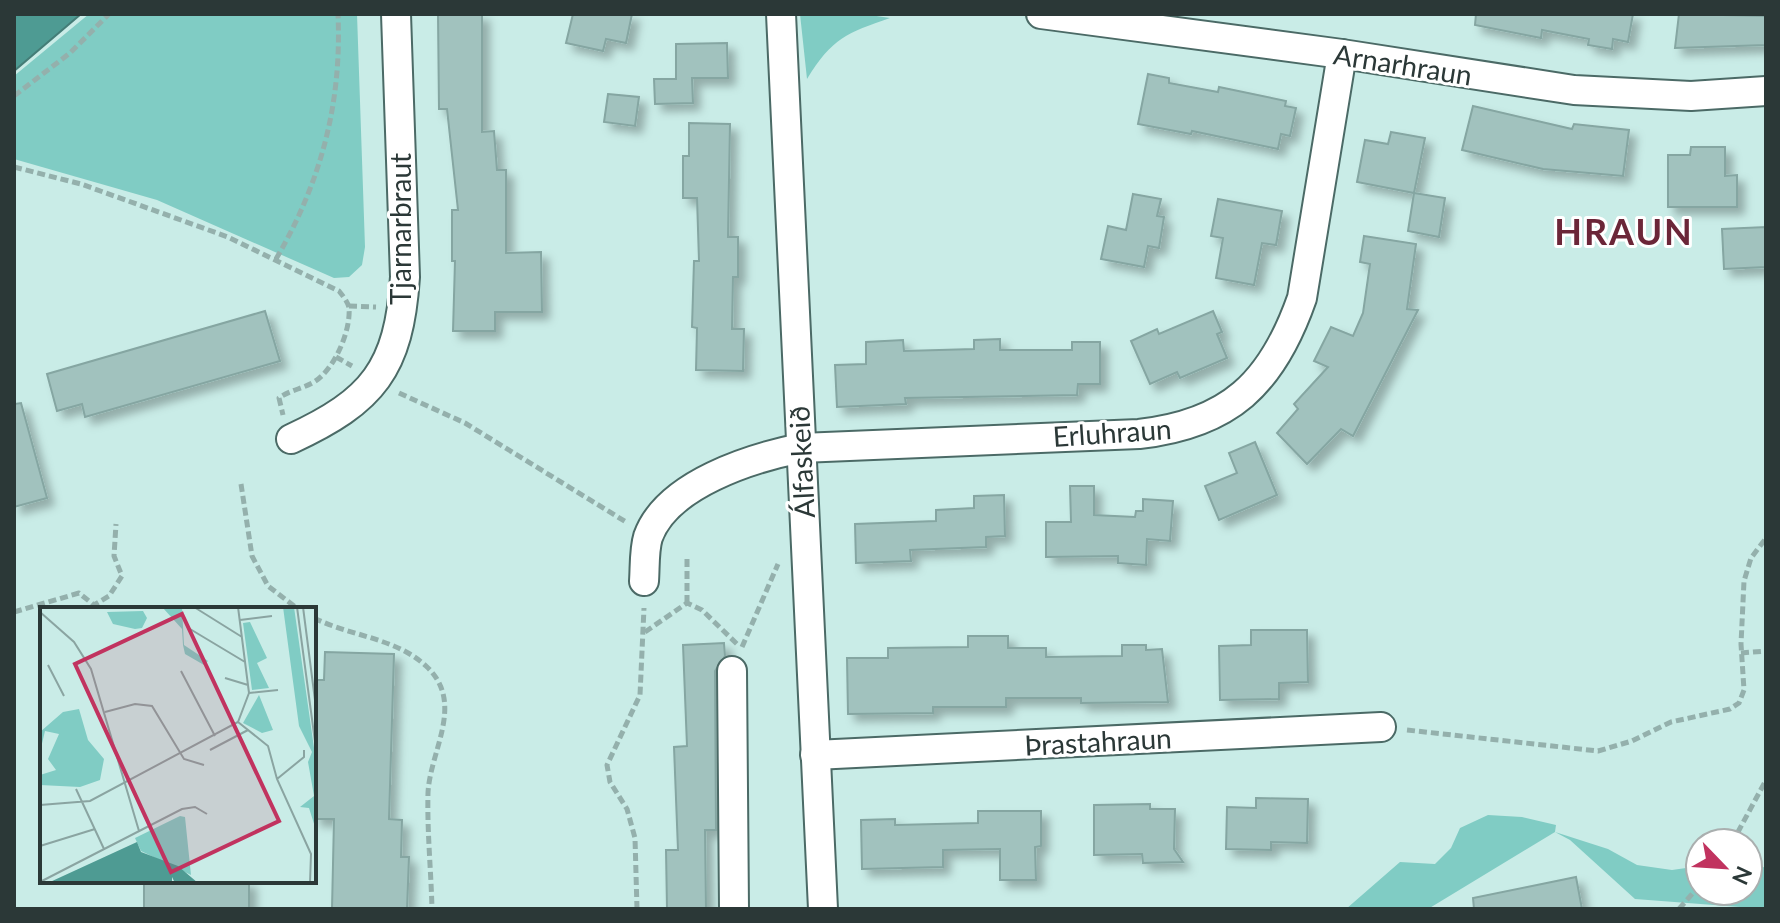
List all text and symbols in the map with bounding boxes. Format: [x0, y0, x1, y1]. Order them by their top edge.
street label: Arnarhraun [1331, 36, 1475, 92]
street label: Tjarnarbraut [383, 153, 417, 305]
district label: HRAUN [1554, 209, 1694, 253]
street label: Álfaskeið [781, 405, 821, 519]
street label: Erluhraun [1051, 411, 1173, 453]
inset map [40, 607, 316, 883]
street label: Þrastahraun [1024, 720, 1172, 762]
north arrow [1684, 827, 1764, 907]
text: N [1727, 862, 1758, 889]

